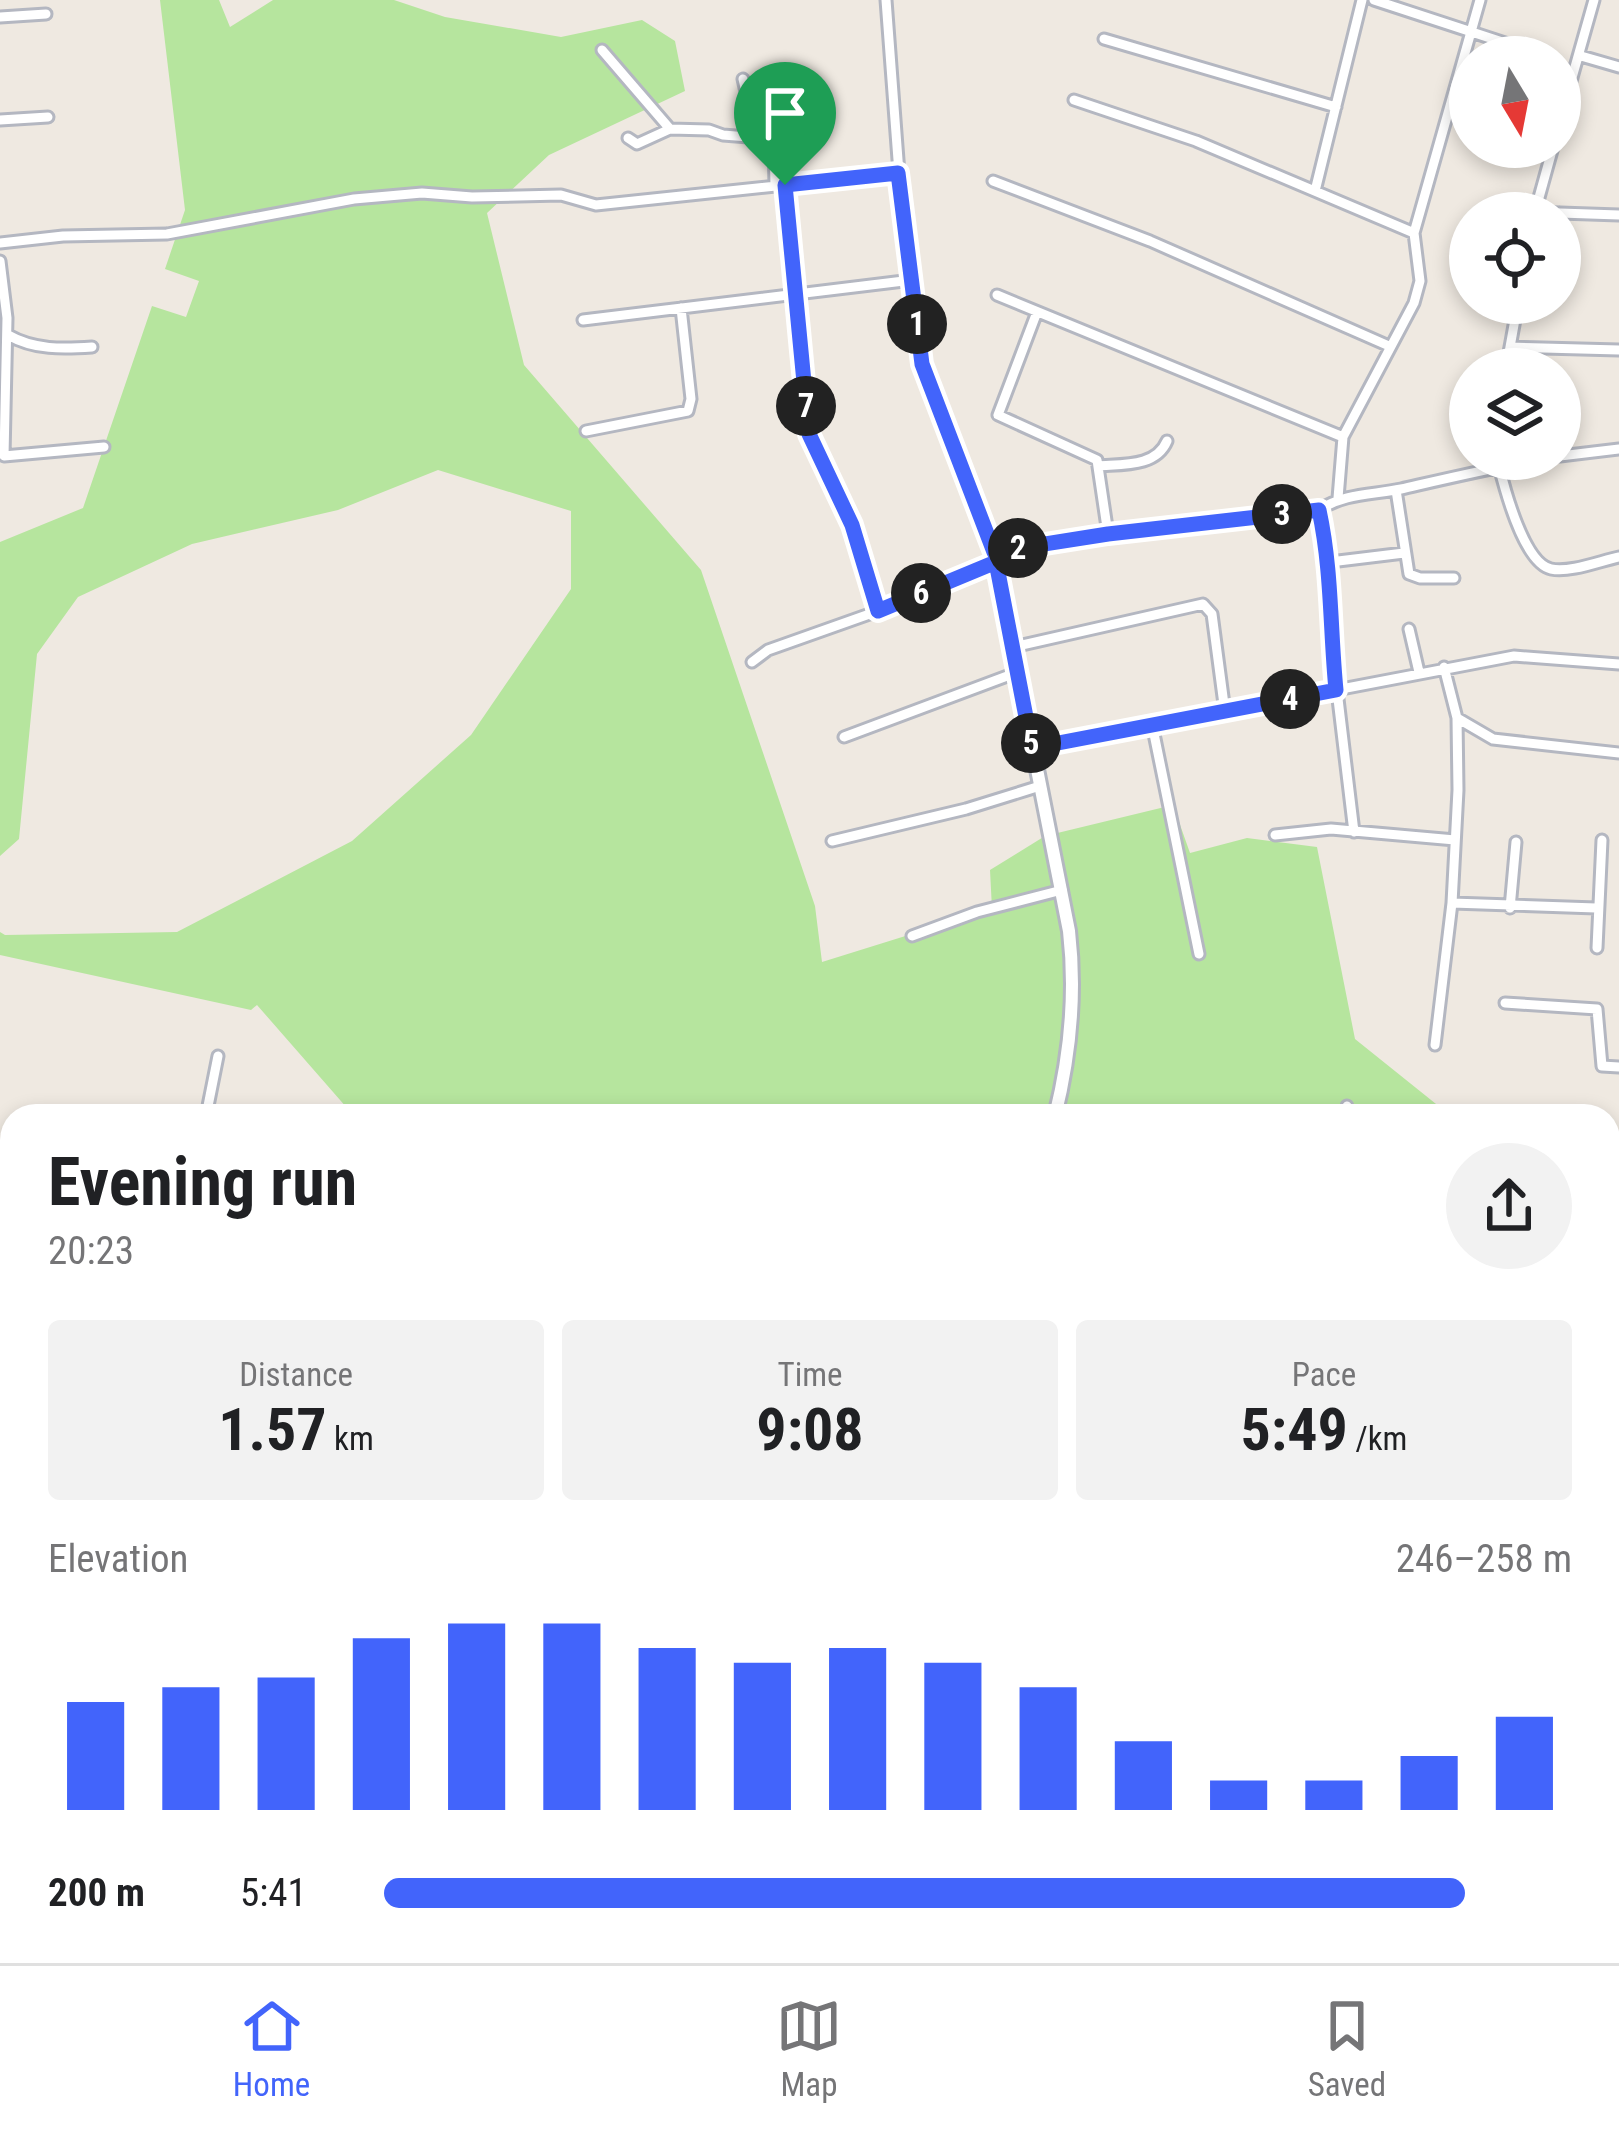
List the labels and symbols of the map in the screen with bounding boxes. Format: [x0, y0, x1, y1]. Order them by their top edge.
north arrow [1449, 36, 1581, 168]
pin [734, 62, 836, 185]
pin: 1 [887, 294, 947, 354]
pin: 7 [776, 376, 836, 436]
pin: 3 [1252, 484, 1312, 544]
pin: 2 [988, 518, 1048, 578]
pin: 6 [891, 563, 951, 623]
pin: 4 [1260, 669, 1320, 729]
pin: 5 [1001, 713, 1061, 773]

